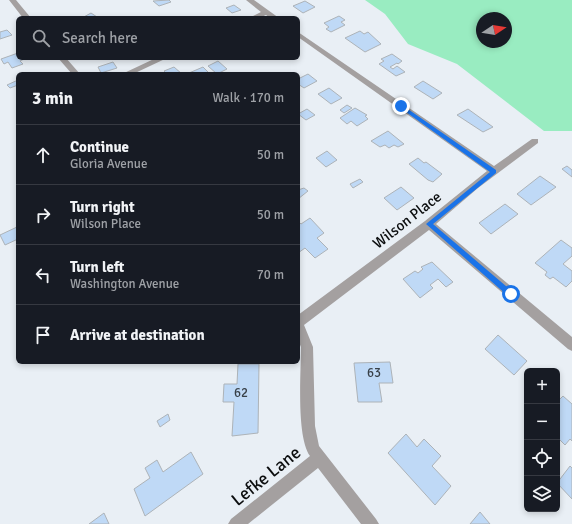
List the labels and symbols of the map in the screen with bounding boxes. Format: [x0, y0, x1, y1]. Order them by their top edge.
north arrow [476, 12, 512, 48]
route end [392, 97, 410, 115]
street label: Wilson Place [369, 188, 445, 252]
route start [502, 285, 520, 303]
house number: 63 [367, 365, 381, 381]
house number: 62 [234, 385, 248, 401]
street label: Lefke Lane [227, 441, 305, 511]

